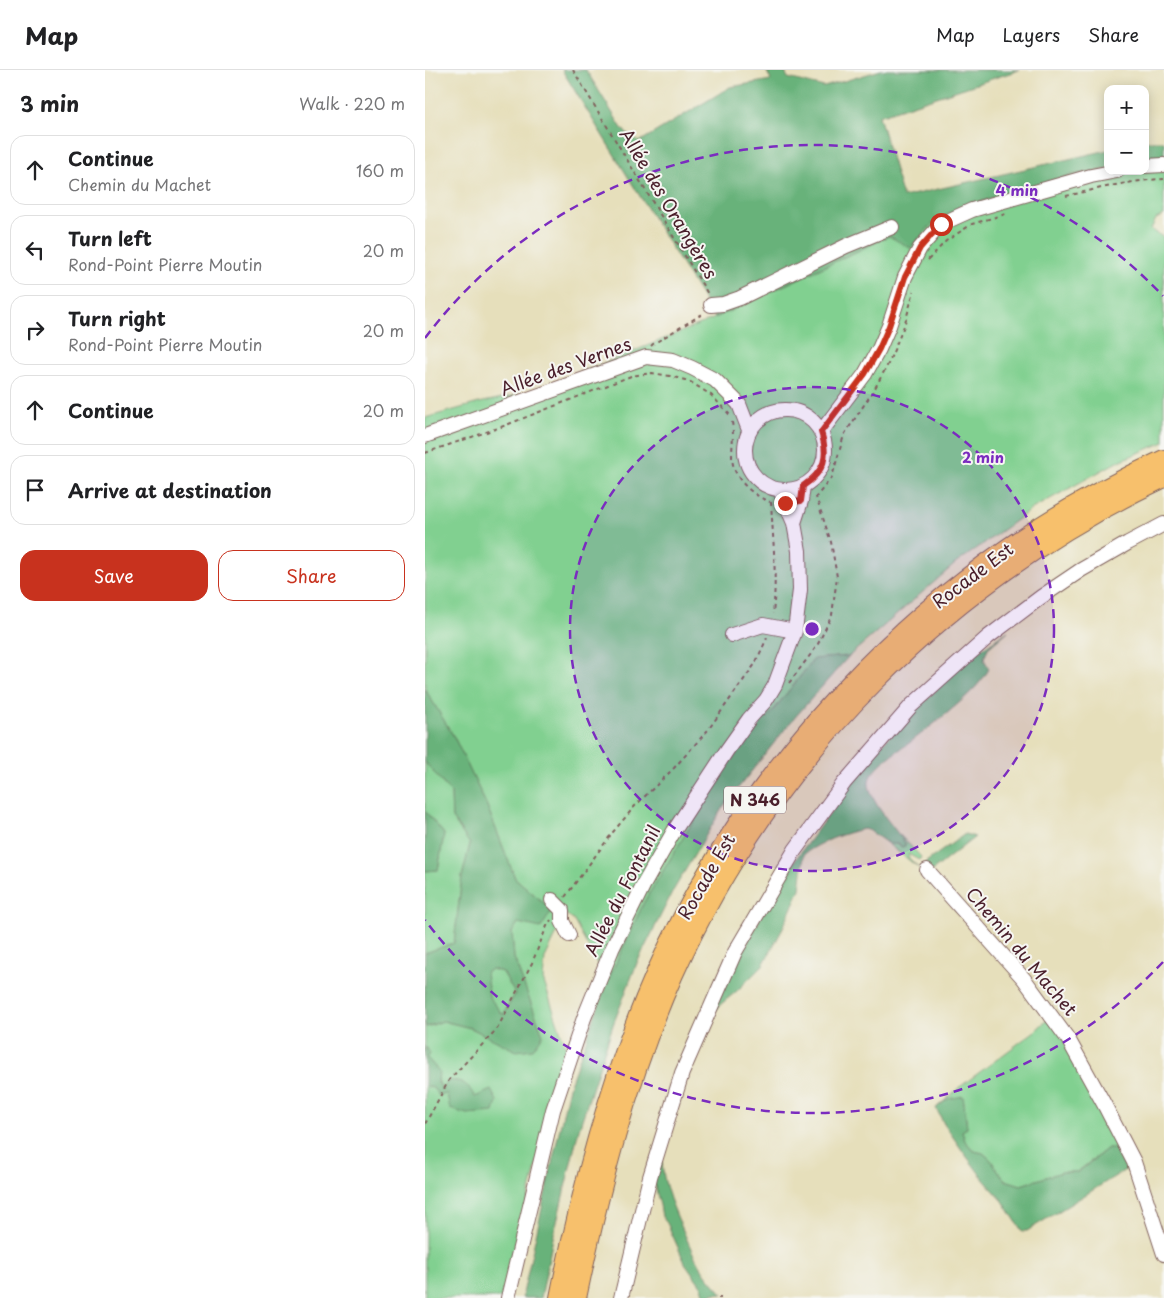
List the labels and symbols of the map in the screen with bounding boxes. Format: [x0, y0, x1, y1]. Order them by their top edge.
street label: Allée des Orangères [614, 123, 725, 284]
text: 4 min [996, 178, 1038, 201]
route start [930, 213, 953, 236]
street label: Allée des Vernes [496, 329, 635, 402]
text: 2 min [962, 445, 1004, 468]
route end [774, 492, 797, 515]
street label: Rocade Est [926, 535, 1019, 614]
centre of rings [803, 620, 821, 638]
road number: N 346 [724, 786, 786, 814]
street label: Allée du Fontanil [577, 820, 666, 961]
street label: Rocade Est [670, 828, 741, 924]
street label: Chemin du Machet [960, 881, 1084, 1021]

